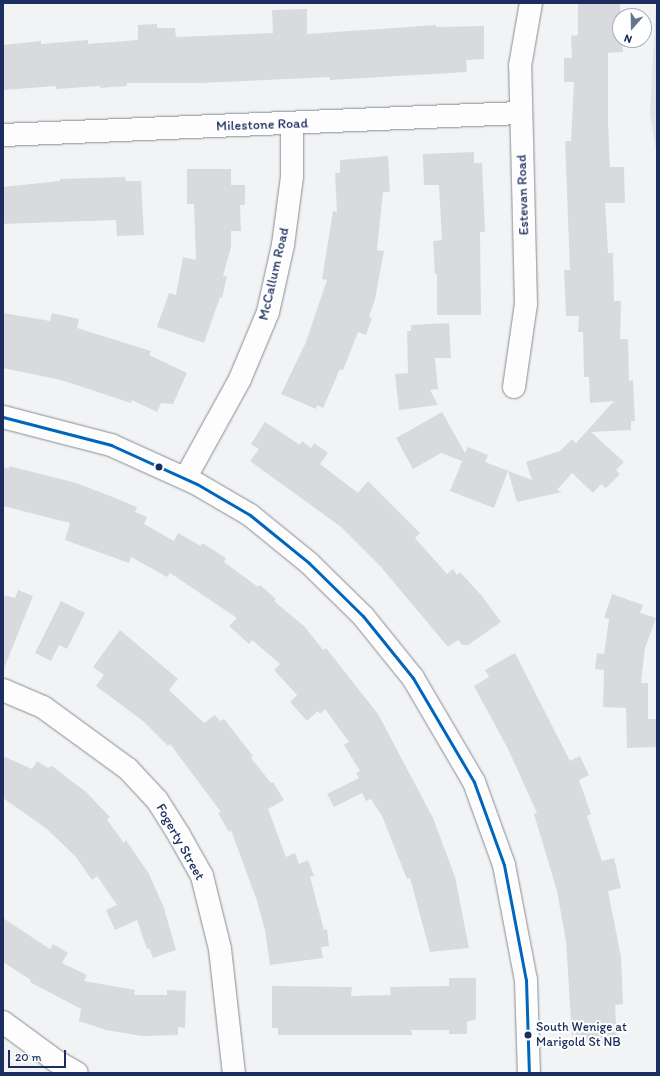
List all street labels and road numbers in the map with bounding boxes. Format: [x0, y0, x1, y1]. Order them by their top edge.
street label: Milestone Road [216, 115, 308, 135]
street label: Estevan Road [513, 155, 533, 235]
street label: McCallum Road [255, 226, 293, 322]
street label: Fogerty Street [152, 801, 208, 883]

